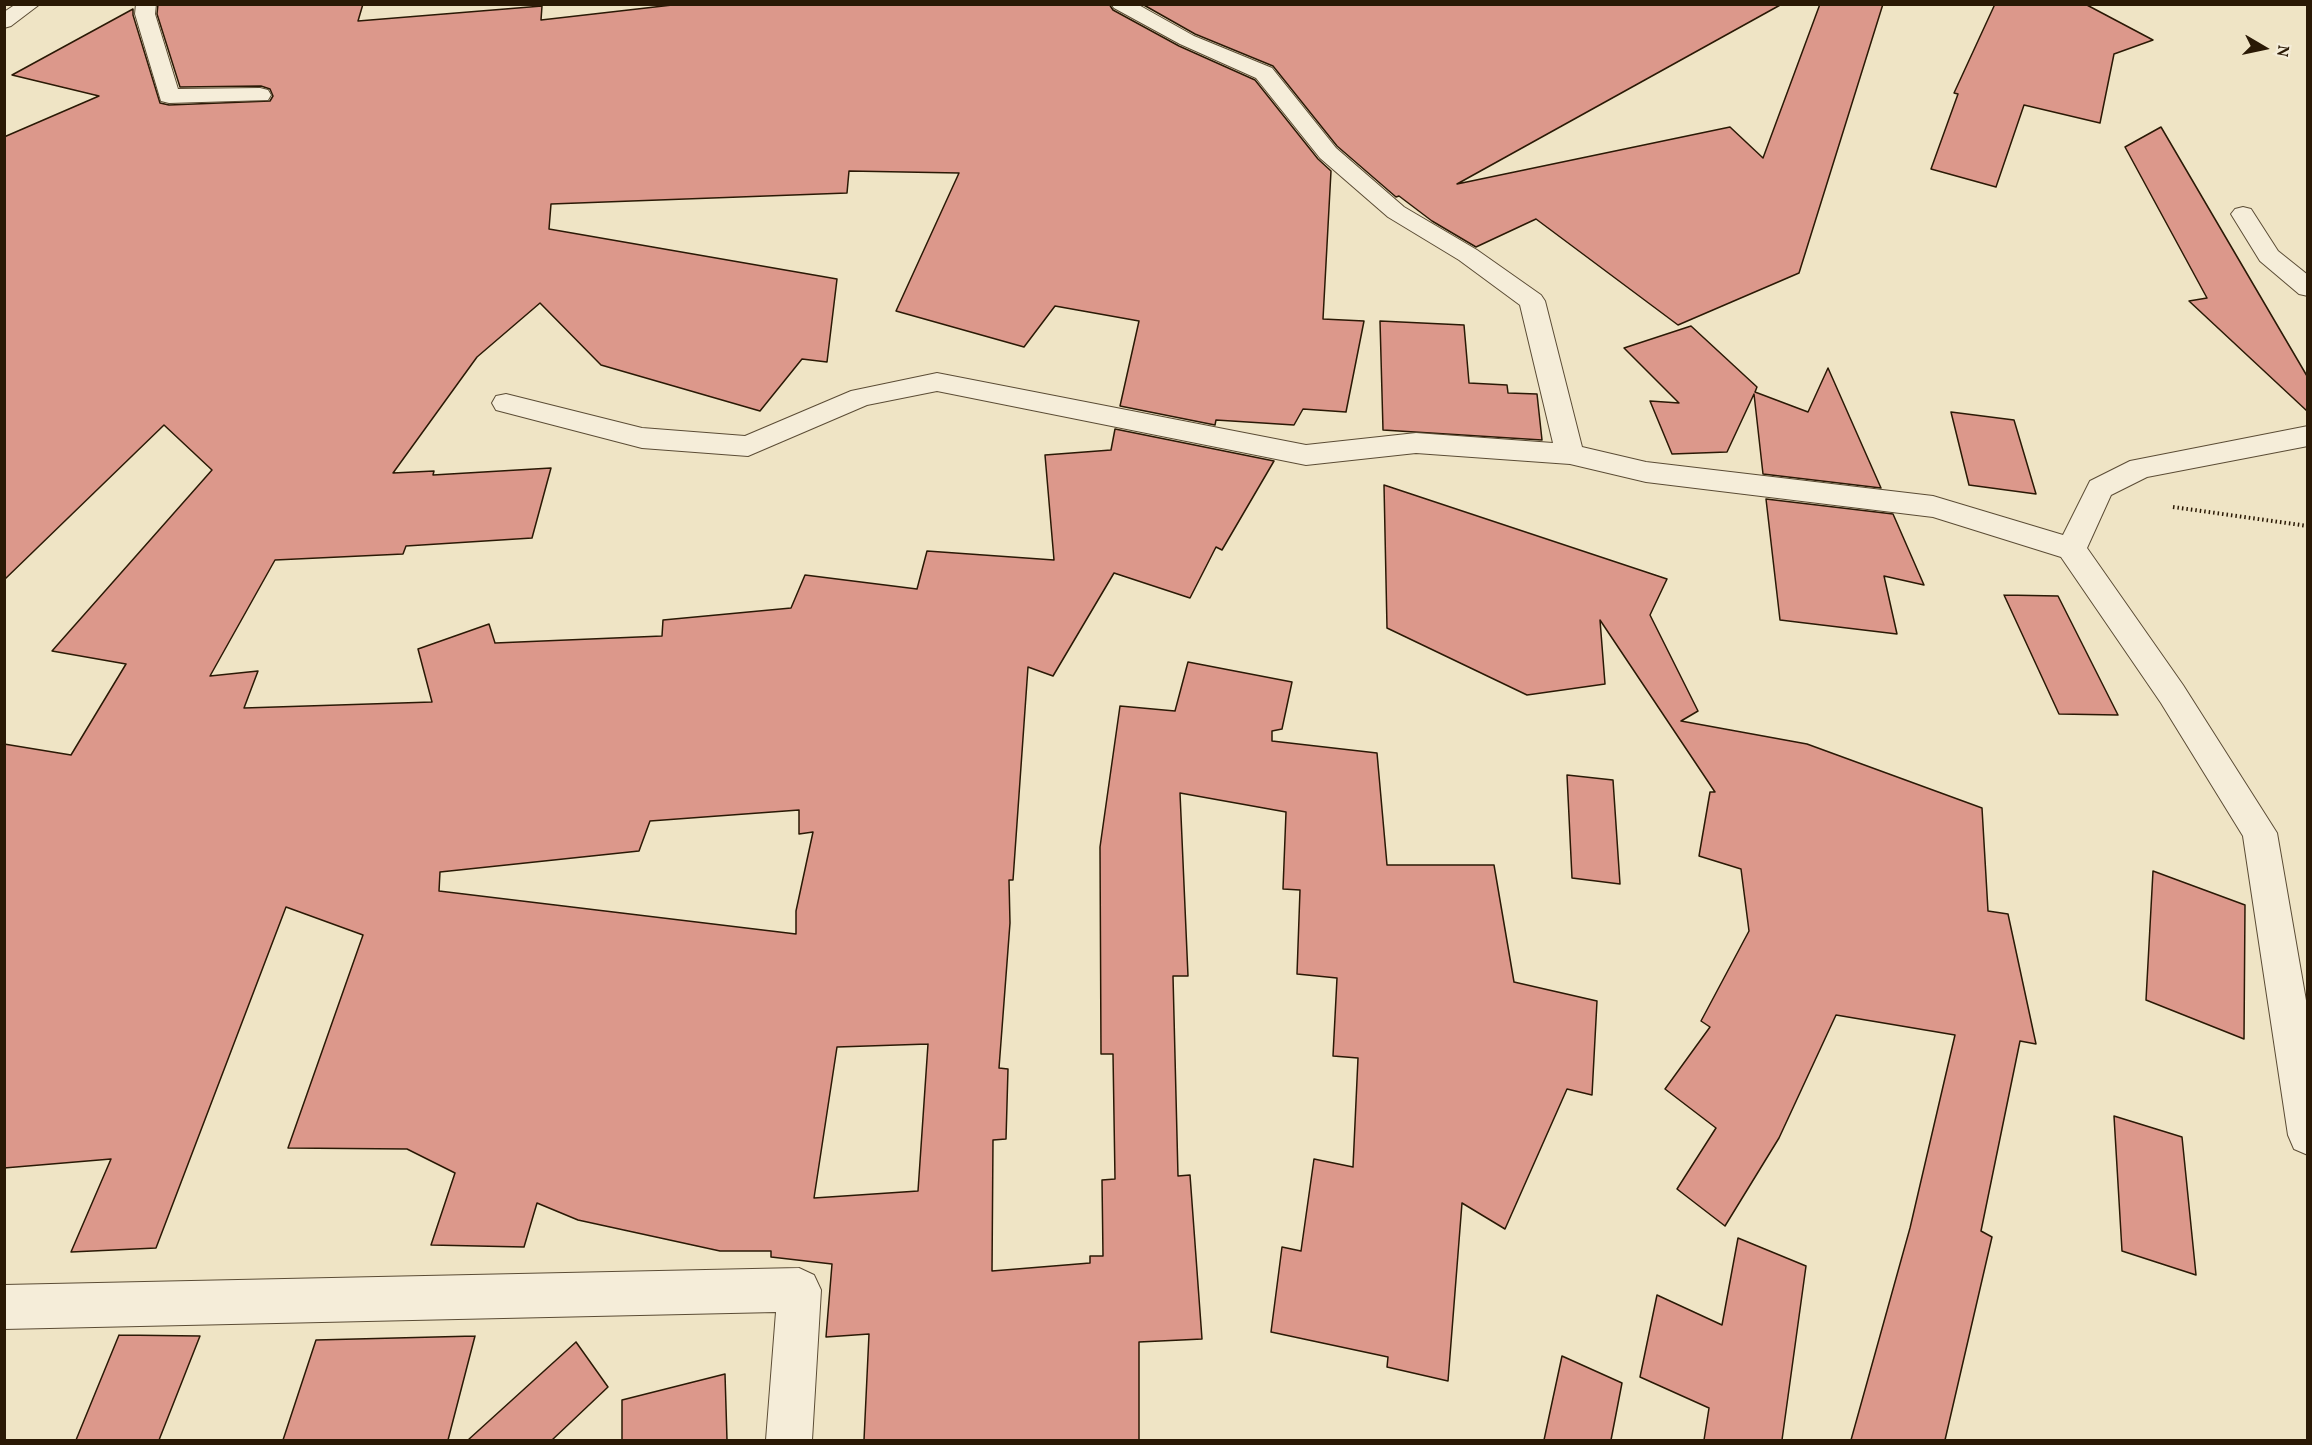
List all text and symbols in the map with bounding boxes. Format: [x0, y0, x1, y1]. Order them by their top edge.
north arrow [2234, 18, 2294, 78]
text: N [2270, 43, 2294, 58]

